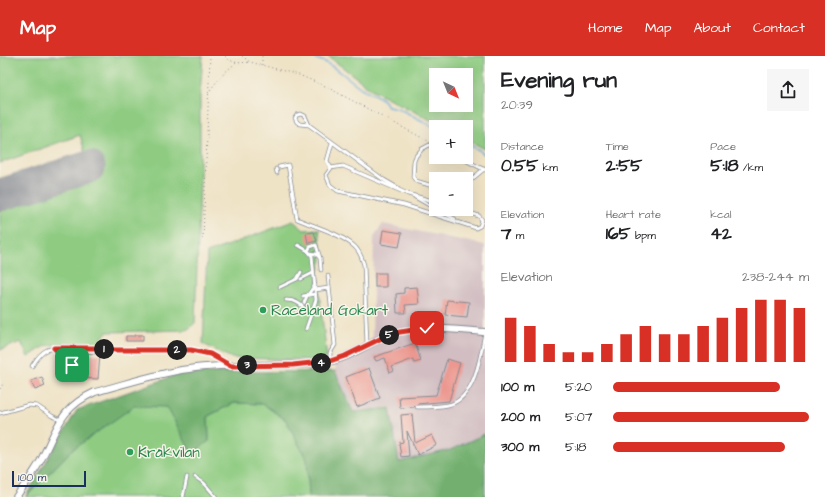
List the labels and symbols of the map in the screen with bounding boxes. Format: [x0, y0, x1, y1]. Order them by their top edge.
north arrow [429, 68, 473, 112]
place label: Raceland Gokart [271, 300, 388, 321]
marker: Raceland Gokart [258, 305, 268, 315]
pin [410, 311, 444, 345]
pin: 5 [379, 325, 399, 345]
pin: 1 [94, 339, 114, 359]
pin: 2 [167, 340, 187, 360]
pin [55, 348, 89, 382]
pin: 4 [311, 353, 331, 373]
pin: 3 [237, 355, 257, 375]
place label: Kråkvilan [138, 442, 200, 463]
marker: Kråkvilan [125, 447, 135, 457]
scale bar [12, 469, 86, 488]

